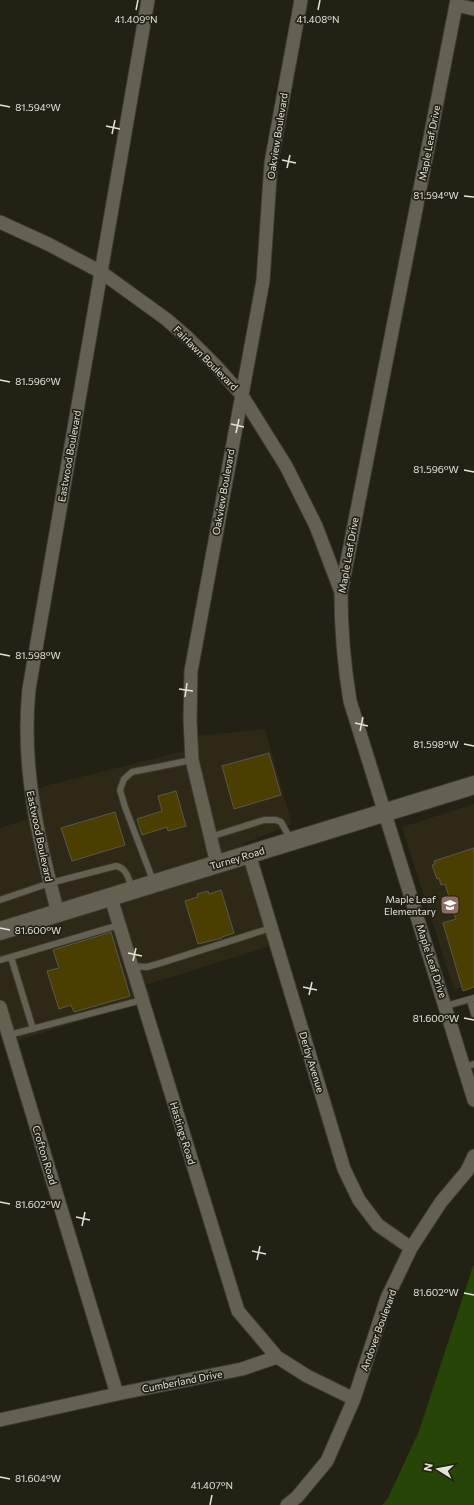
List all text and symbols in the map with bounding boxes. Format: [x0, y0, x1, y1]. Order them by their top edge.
text: 41.409°N [114, 13, 158, 25]
text: 41.408°N [296, 13, 340, 25]
street label: Oakview Boulevard [264, 92, 290, 180]
text: 81.594°W [15, 101, 61, 113]
street label: Maple Leaf Drive [416, 104, 442, 182]
text: 81.594°W [413, 189, 459, 201]
street label: Fairlawn Boulevard [171, 323, 241, 393]
text: 81.596°W [15, 375, 61, 387]
street label: Eastwood Boulevard [55, 409, 83, 503]
street label: Oakview Boulevard [210, 448, 237, 536]
text: 81.596°W [413, 463, 459, 475]
street label: Maple Leaf Drive [335, 516, 361, 594]
text: 81.598°W [15, 649, 61, 661]
text: 81.598°W [413, 738, 459, 750]
street label: Eastwood Boulevard [24, 789, 56, 883]
street label: Turney Road [208, 844, 266, 872]
place label: Maple Leaf Elementary [384, 893, 436, 917]
school or university icon: Maple Leaf Elementary [439, 894, 461, 916]
street label: Maple Leaf Drive [414, 923, 450, 999]
text: 81.600°W [15, 924, 61, 936]
text: 81.600°W [413, 1012, 459, 1024]
street label: Derby Avenue [297, 1030, 327, 1094]
street label: Hastings Road [168, 1100, 198, 1166]
street label: Crofton Road [30, 1124, 60, 1186]
text: 81.602°W [15, 1198, 61, 1210]
text: 81.602°W [413, 1286, 459, 1298]
street label: Andover Boulevard [358, 1287, 398, 1372]
street label: Cumberland Drive [141, 1367, 223, 1395]
north arrow [418, 1449, 458, 1489]
text: N [421, 1462, 435, 1472]
text: 81.604°W [15, 1472, 61, 1484]
text: 41.407°N [191, 1479, 233, 1491]

